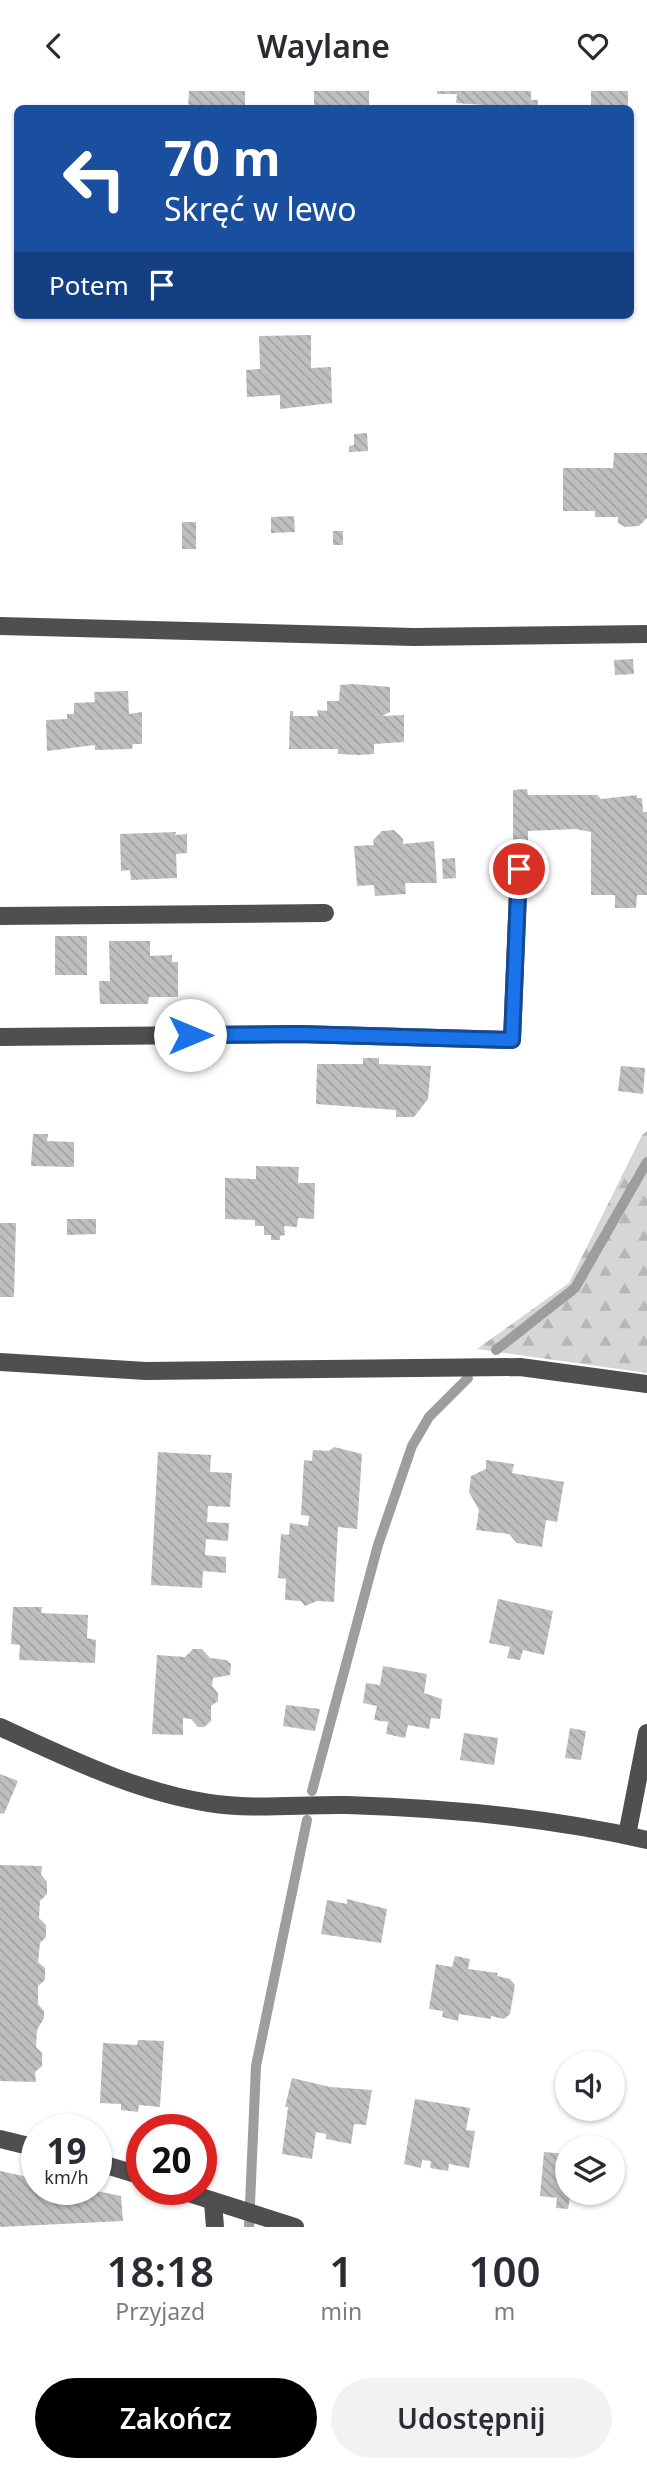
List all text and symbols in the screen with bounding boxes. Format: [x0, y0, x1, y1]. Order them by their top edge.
text: Waylane [257, 24, 390, 67]
icon: back [35, 27, 73, 65]
icon: heart [574, 27, 612, 65]
text: 70 m [164, 124, 281, 190]
icon: left [49, 133, 140, 224]
text: Skręć w lewo [164, 187, 357, 230]
icon: arrive [143, 266, 181, 304]
text: Potem [49, 267, 129, 303]
pin [489, 839, 549, 899]
icon: arrive [500, 850, 538, 888]
position arrow [153, 998, 227, 1072]
map controls [555, 2051, 625, 2205]
button: sound [555, 2051, 625, 2121]
speed limit sign: 20 [126, 2114, 217, 2205]
text: 19 [46, 2127, 87, 2174]
button: layers [555, 2135, 625, 2205]
text: km/h [44, 2165, 89, 2189]
text: 18:18 [106, 2242, 214, 2299]
text: 1 [329, 2242, 353, 2299]
text: 100 [469, 2242, 541, 2299]
text: Przyjazd [115, 2295, 205, 2327]
text: min [320, 2295, 362, 2327]
text: m [494, 2295, 515, 2327]
button: Zakończ [35, 2378, 317, 2458]
button: Udostępnij [331, 2378, 612, 2458]

